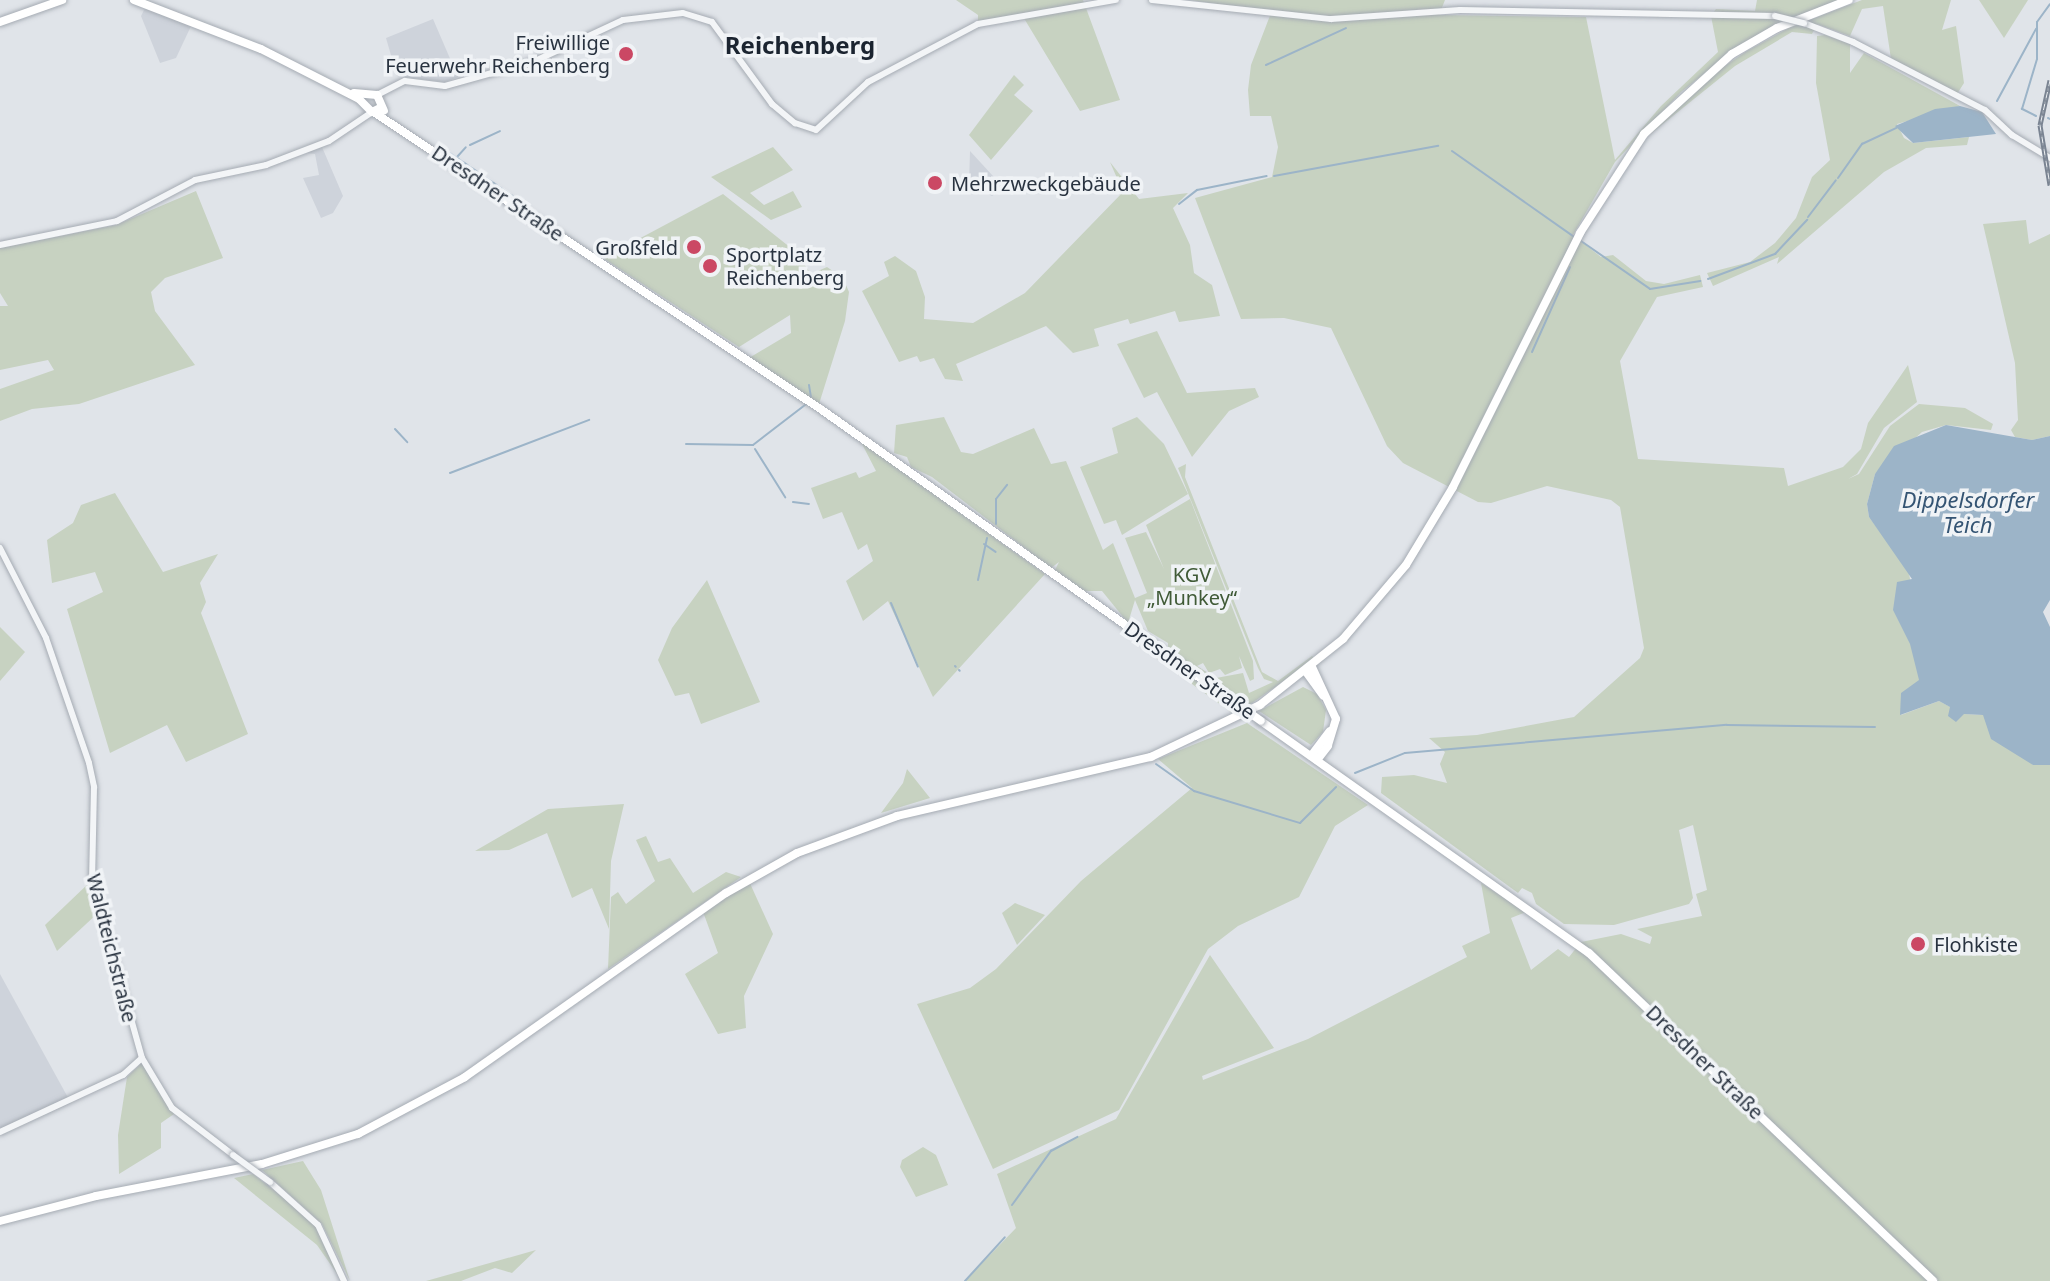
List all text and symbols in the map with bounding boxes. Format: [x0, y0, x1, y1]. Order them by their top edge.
place label: Freiwillige Feuerwehr Reichenberg [385, 30, 610, 77]
district label: Reichenberg [725, 31, 875, 59]
marker: Freiwillige Feuerwehr Reichenberg [617, 45, 635, 63]
street label: Dresdner Straße [427, 140, 569, 246]
place label: Mehrzweckgebäude [951, 171, 1141, 195]
marker: Mehrzweckgebäude [926, 174, 944, 192]
place label: Großfeld [595, 235, 678, 259]
marker: Großfeld [685, 238, 703, 256]
place label: Sportplatz Reichenberg [726, 242, 844, 289]
marker: Sportplatz Reichenberg [701, 257, 719, 275]
water label: Dippelsdorfer Teich [1902, 486, 2034, 538]
park label: KGV „Munkey“ [1147, 562, 1237, 609]
street label: Dresdner Straße [1120, 616, 1260, 724]
street label: Waldteichstraße [82, 871, 142, 1025]
place label: Flohkiste [1934, 932, 2018, 956]
marker: Flohkiste [1909, 935, 1927, 953]
street label: Dresdner Straße [1641, 1000, 1769, 1124]

